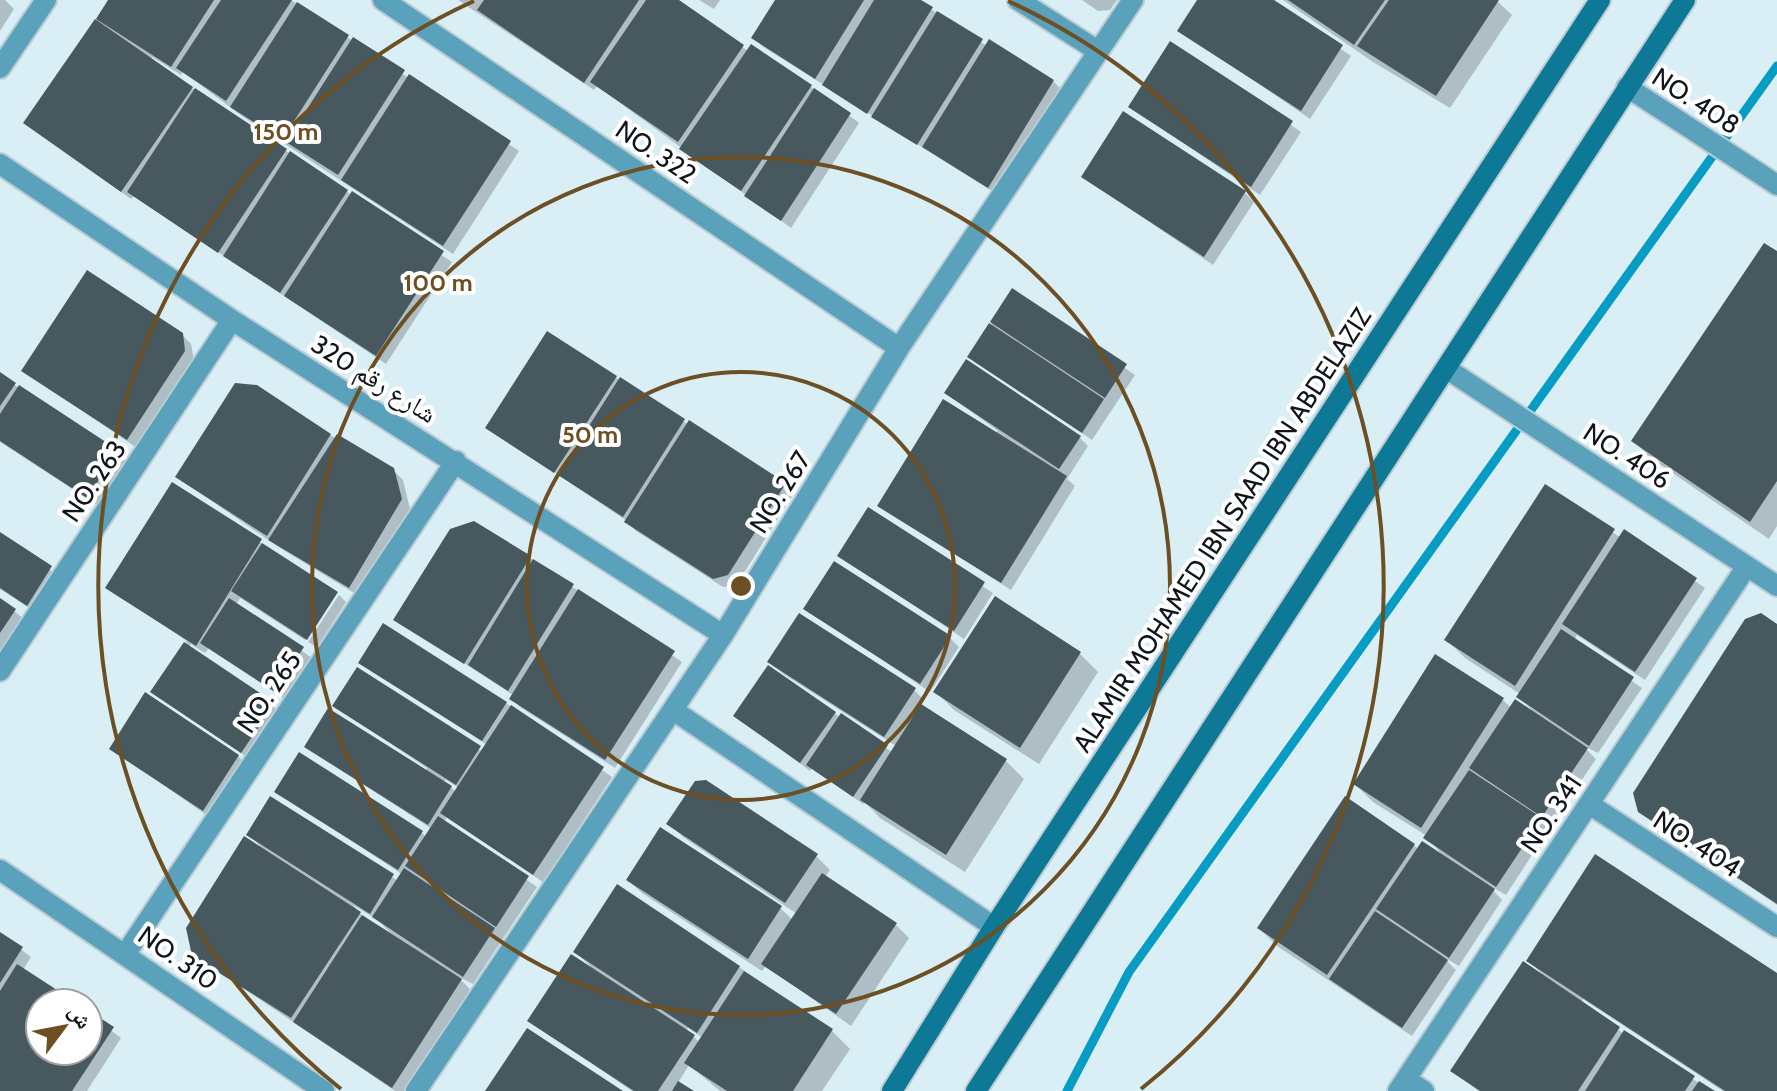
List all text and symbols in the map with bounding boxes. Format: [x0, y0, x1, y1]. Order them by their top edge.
street label: NO. 408 [1646, 61, 1746, 141]
street label: NO. 322 [610, 113, 702, 191]
text: 150 m [254, 117, 318, 146]
text: 100 m [403, 268, 473, 297]
street label: ALAMIR MOHAMED IBN SAAD IBN ABDELAZIZ [1066, 301, 1378, 758]
street label: شارع رقم 320 [305, 328, 443, 431]
street label: NO. 406 [1578, 416, 1676, 496]
text: 50 m [562, 420, 618, 449]
street label: NO. 263 [55, 434, 133, 528]
street label: NO. 267 [742, 445, 818, 539]
centre of rings [727, 572, 755, 600]
street label: NO. 265 [230, 645, 308, 739]
street label: NO. 341 [1513, 769, 1589, 859]
street label: NO. 404 [1647, 804, 1747, 884]
street label: NO. 310 [132, 919, 224, 997]
north arrow [24, 987, 104, 1067]
text: ش [63, 1000, 98, 1034]

